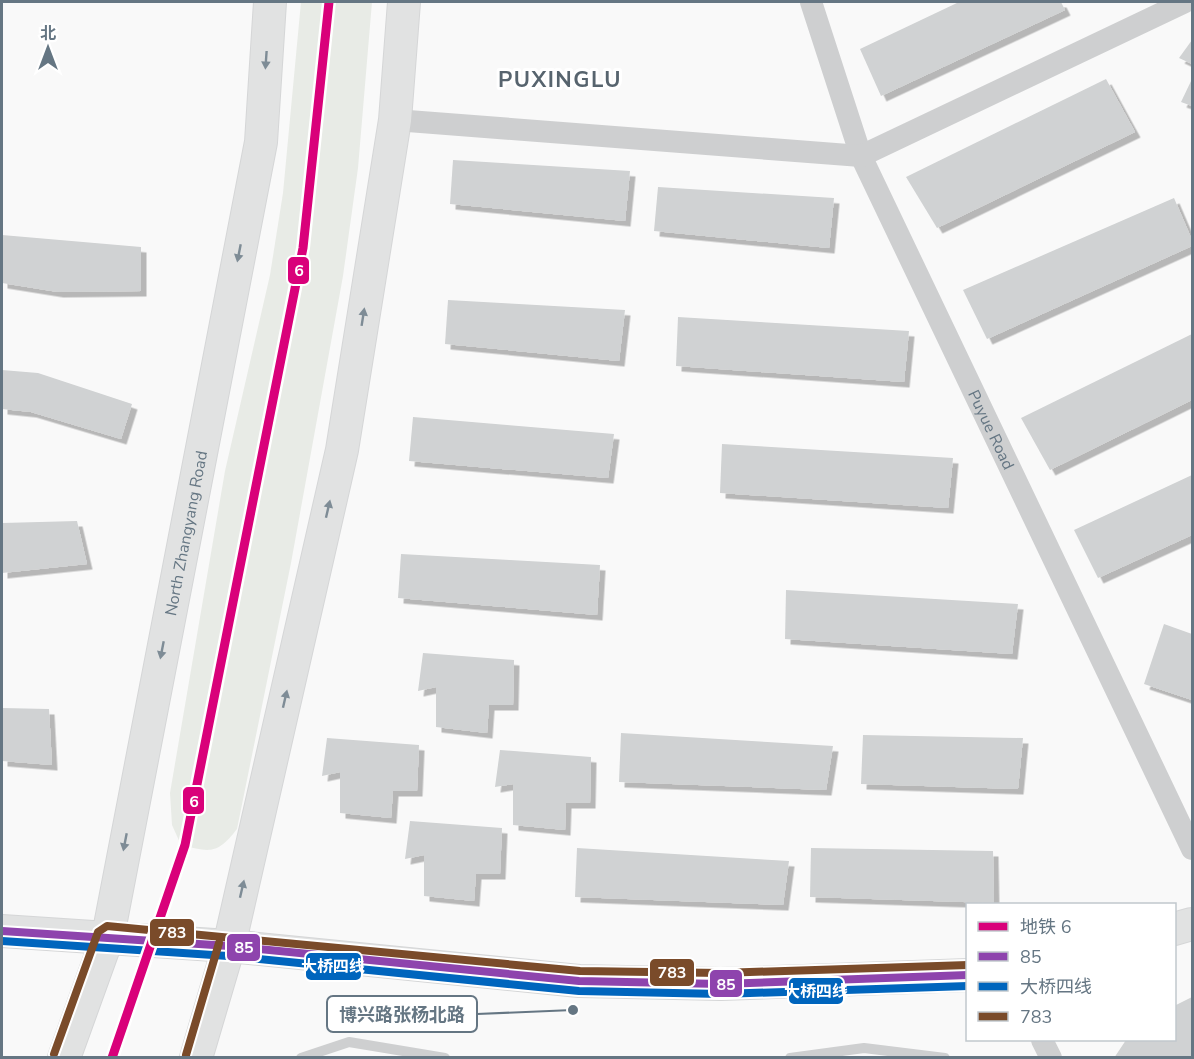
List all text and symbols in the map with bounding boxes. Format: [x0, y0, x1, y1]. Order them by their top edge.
north arrow [18, 18, 78, 78]
text: 北 [40, 23, 56, 45]
one-way arrow [262, 50, 271, 69]
district label: PUXINGLU [498, 65, 622, 95]
one-way arrow [234, 243, 243, 262]
line badge: 6 [287, 256, 310, 285]
text: 6 [294, 260, 304, 282]
one-way arrow [359, 307, 368, 326]
street label: Puyue Road [962, 386, 1019, 474]
street label: North Zhangyang Road [160, 449, 213, 618]
one-way arrow [324, 499, 334, 518]
one-way arrow [157, 641, 166, 660]
one-way arrow [281, 689, 290, 708]
line badge: 6 [182, 786, 205, 815]
text: 6 [189, 791, 199, 813]
one-way arrow [120, 832, 129, 851]
one-way arrow [237, 880, 247, 898]
legend [966, 903, 1176, 1041]
text: 地铁 6 [1020, 915, 1071, 939]
line badge: 783 [149, 918, 195, 947]
text: 783 [158, 922, 186, 944]
line badge: 85 [226, 933, 261, 962]
text: 85 [234, 937, 254, 959]
text: 85 [1020, 945, 1042, 969]
line badge: 大桥四线 [305, 952, 362, 981]
text: 大桥四线 [301, 956, 365, 978]
line badge: 783 [649, 958, 695, 987]
text: 783 [658, 962, 686, 984]
line badge: 85 [709, 969, 743, 998]
text: 85 [716, 974, 736, 996]
text: 大桥四线 [1020, 975, 1092, 999]
line badge: 大桥四线 [788, 977, 844, 1005]
text: 大桥四线 [784, 981, 848, 1003]
callout: 博兴路张杨北路 [327, 996, 477, 1032]
text: 博兴路张杨北路 [339, 1003, 465, 1027]
text: 783 [1020, 1005, 1052, 1029]

